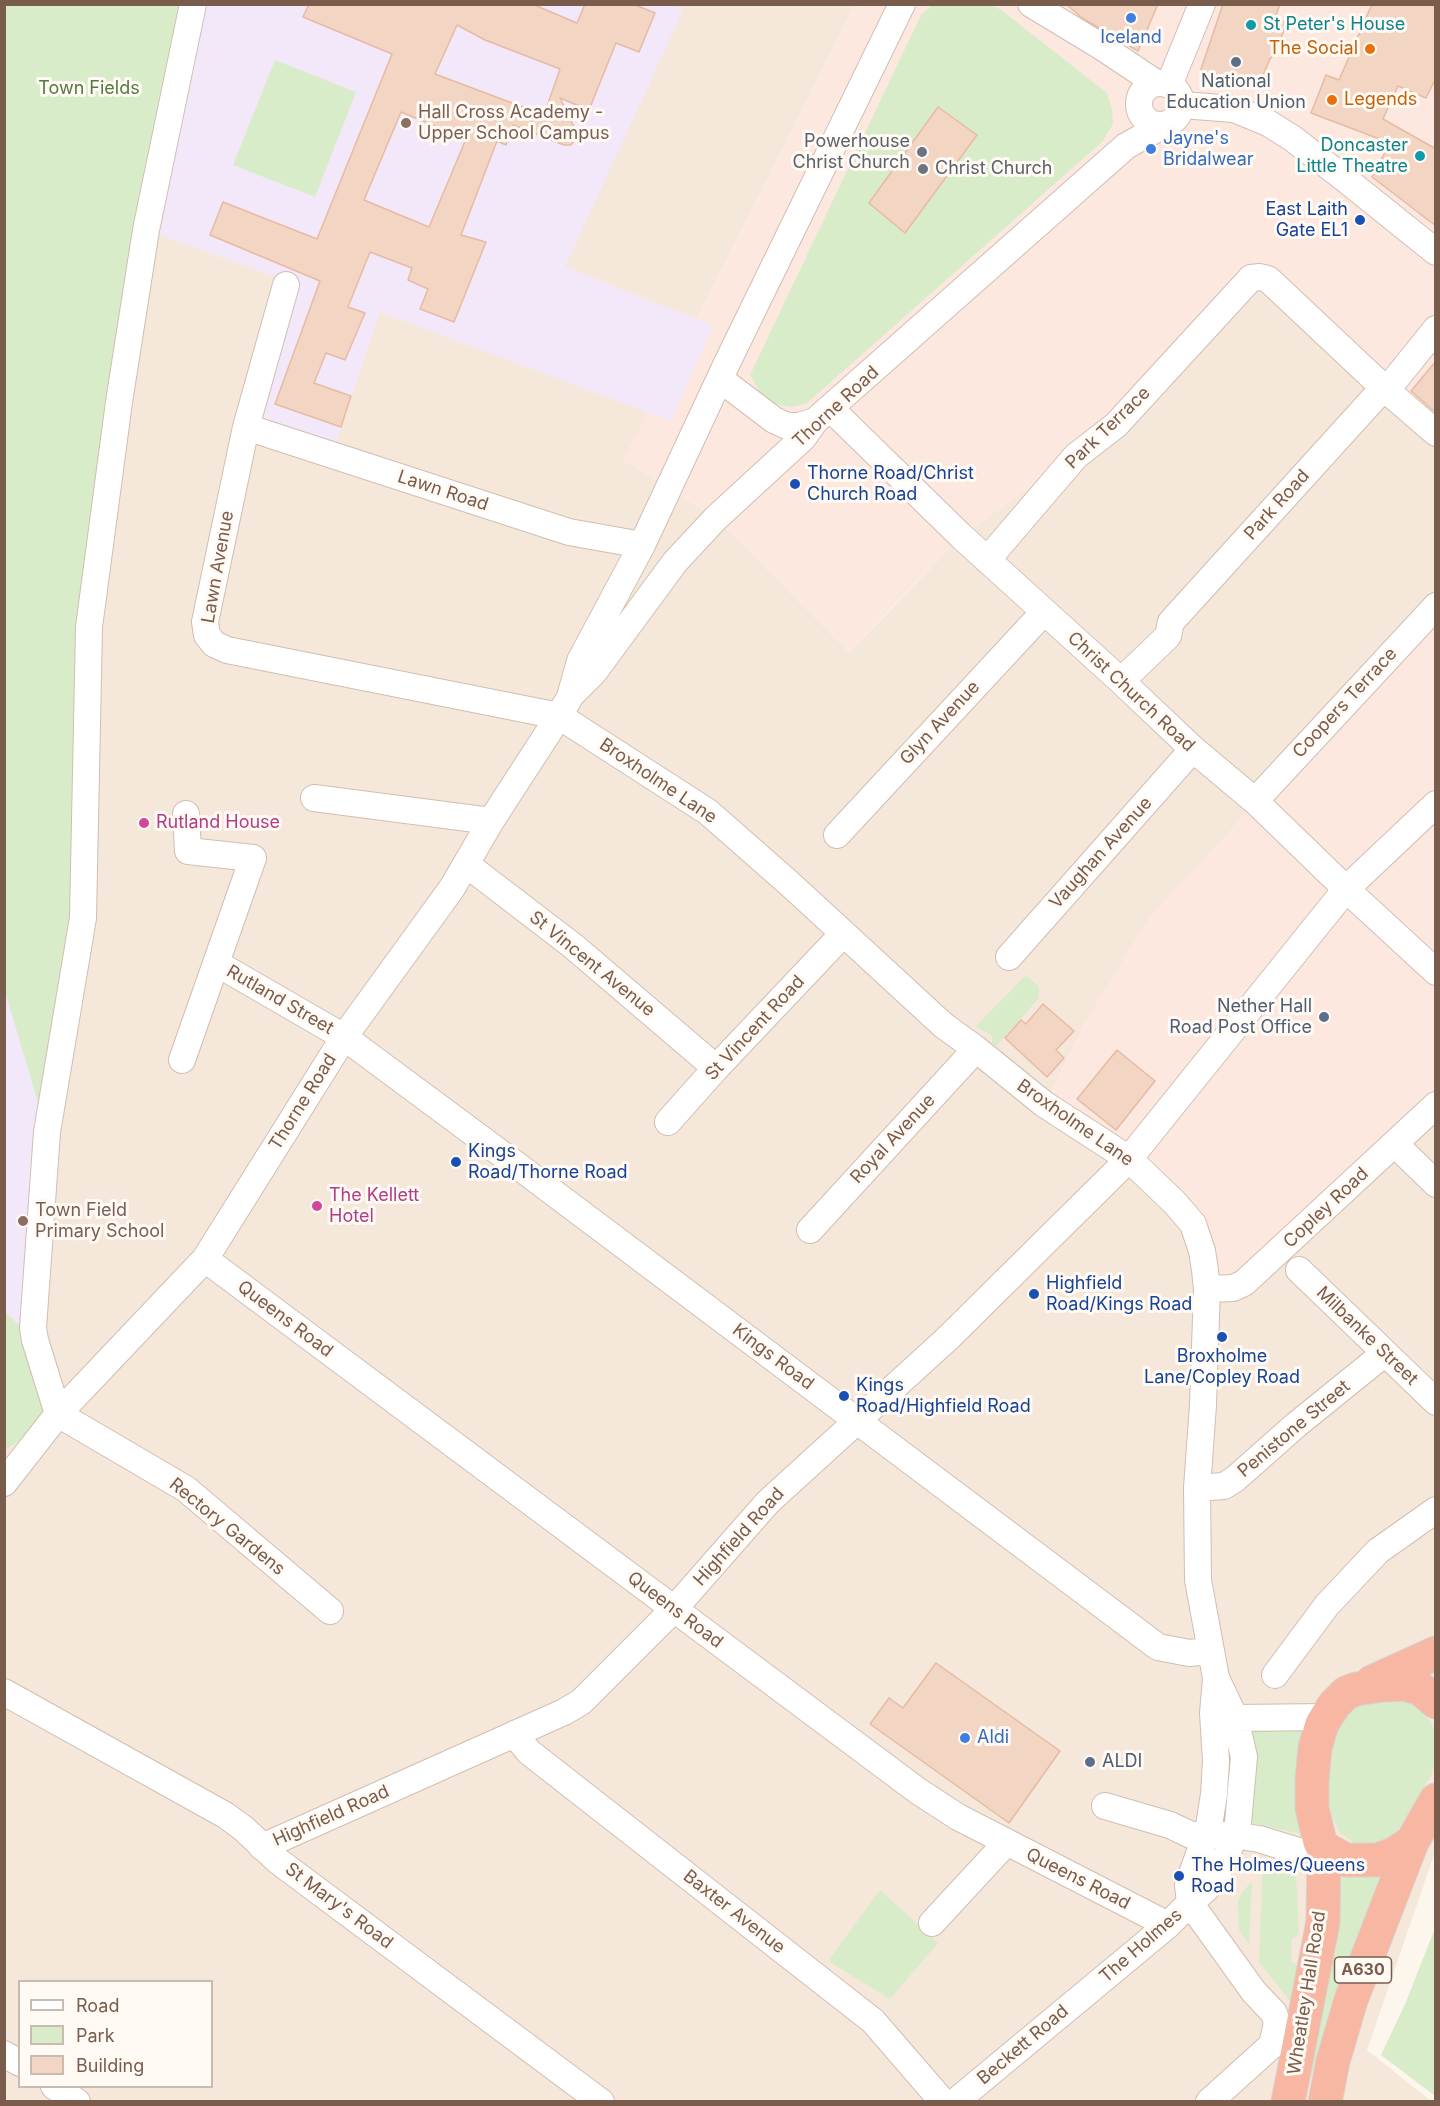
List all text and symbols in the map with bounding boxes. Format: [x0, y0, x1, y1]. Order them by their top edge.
marker: Iceland [1124, 11, 1138, 25]
place label: St Peter's House [1263, 14, 1405, 36]
marker: St Peter's House [1244, 18, 1258, 32]
place label: Iceland [1100, 27, 1162, 49]
place label: The Social [1269, 38, 1358, 60]
marker: The Social [1363, 42, 1377, 56]
marker: National Education Union [1229, 55, 1243, 69]
place label: National Education Union [1166, 71, 1306, 113]
park label: Town Fields [38, 78, 140, 100]
place label: Legends [1344, 89, 1417, 111]
marker: Legends [1325, 93, 1339, 107]
place label: Hall Cross Academy - Upper School Campus [418, 102, 609, 144]
marker: Hall Cross Academy - Upper School Campus [399, 116, 413, 130]
place label: Jayne's Bridalwear [1163, 128, 1254, 170]
place label: Powerhouse Christ Church [792, 131, 910, 174]
place label: Doncaster Little Theatre [1296, 135, 1408, 178]
marker: Jayne's Bridalwear [1144, 142, 1158, 156]
marker: Powerhouse Christ Church [915, 145, 929, 159]
marker: Doncaster Little Theatre [1413, 149, 1427, 163]
place label: Christ Church [935, 158, 1053, 180]
marker: Christ Church [916, 162, 930, 176]
place label: East Laith Gate EL1 [1265, 199, 1348, 242]
marker: East Laith Gate EL1 [1353, 213, 1367, 227]
street label: Thorne Road [789, 362, 883, 452]
street label: Park Terrace [1061, 382, 1155, 474]
place label: Thorne Road/Christ Church Road [807, 463, 974, 506]
street label: Park Road [1240, 465, 1314, 545]
street label: Lawn Road [395, 466, 491, 516]
marker: Thorne Road/Christ Church Road [788, 477, 802, 491]
street label: Lawn Avenue [197, 509, 239, 625]
street label: Christ Church Road [1063, 628, 1199, 756]
street label: Coopers Terrace [1288, 643, 1402, 763]
street label: Glyn Avenue [896, 677, 984, 769]
street label: Broxholme Lane [595, 734, 721, 828]
street label: Vaughan Avenue [1045, 793, 1157, 913]
place label: Rutland House [156, 812, 280, 834]
marker: Rutland House [137, 816, 151, 830]
street label: St Vincent Avenue [525, 907, 659, 1021]
street label: Rutland Street [223, 961, 337, 1039]
street label: St Vincent Road [701, 971, 809, 1085]
place label: Nether Hall Road Post Office [1169, 996, 1312, 1038]
marker: Nether Hall Road Post Office [1317, 1010, 1331, 1024]
street label: Thorne Road [265, 1050, 341, 1154]
street label: Broxholme Lane [1013, 1075, 1137, 1171]
street label: Royal Avenue [846, 1090, 940, 1188]
place label: Kings Road/Thorne Road [468, 1141, 628, 1184]
marker: Kings Road/Thorne Road [449, 1155, 463, 1169]
street label: Copley Road [1279, 1163, 1373, 1253]
place label: The Kellett Hotel [329, 1185, 419, 1228]
marker: The Kellett Hotel [310, 1199, 324, 1213]
place label: Town Field Primary School [35, 1200, 164, 1242]
marker: Town Field Primary School [16, 1214, 30, 1228]
place label: Highfield Road/Kings Road [1046, 1273, 1192, 1316]
street label: Queens Road [233, 1276, 337, 1362]
street label: Milbanke Street [1312, 1282, 1422, 1390]
marker: Highfield Road/Kings Road [1027, 1287, 1041, 1301]
street label: Kings Road [728, 1319, 818, 1395]
marker: Broxholme Lane/Copley Road [1215, 1330, 1229, 1344]
place label: Broxholme Lane/Copley Road [1144, 1346, 1300, 1388]
place label: Kings Road/Highfield Road [856, 1375, 1031, 1418]
street label: Penistone Street [1233, 1376, 1355, 1482]
marker: Kings Road/Highfield Road [837, 1389, 851, 1403]
street label: Rectory Gardens [165, 1474, 289, 1580]
street label: Highfield Road [689, 1483, 789, 1591]
street label: Queens Road [623, 1567, 727, 1653]
place label: Aldi [977, 1727, 1009, 1749]
marker: Aldi [958, 1731, 972, 1745]
place label: ALDI [1102, 1751, 1142, 1773]
marker: ALDI [1083, 1755, 1097, 1769]
street label: Highfield Road [270, 1781, 392, 1851]
street label: Queens Road [1022, 1843, 1134, 1915]
place label: The Holmes/Queens Road [1191, 1855, 1365, 1898]
street label: St Mary's Road [281, 1858, 397, 1954]
street label: Baxter Avenue [679, 1866, 789, 1958]
marker: The Holmes/Queens Road [1172, 1869, 1186, 1883]
street label: The Holmes [1095, 1904, 1187, 1988]
street label: Wheatley Hall Road [1283, 1910, 1331, 2076]
road number: A630 [1334, 1957, 1392, 1983]
legend [18, 1980, 213, 2088]
text: Road [76, 1995, 119, 2016]
street label: Beckett Road [973, 2001, 1073, 2089]
text: Park [76, 2025, 115, 2046]
text: Building [76, 2055, 144, 2076]

